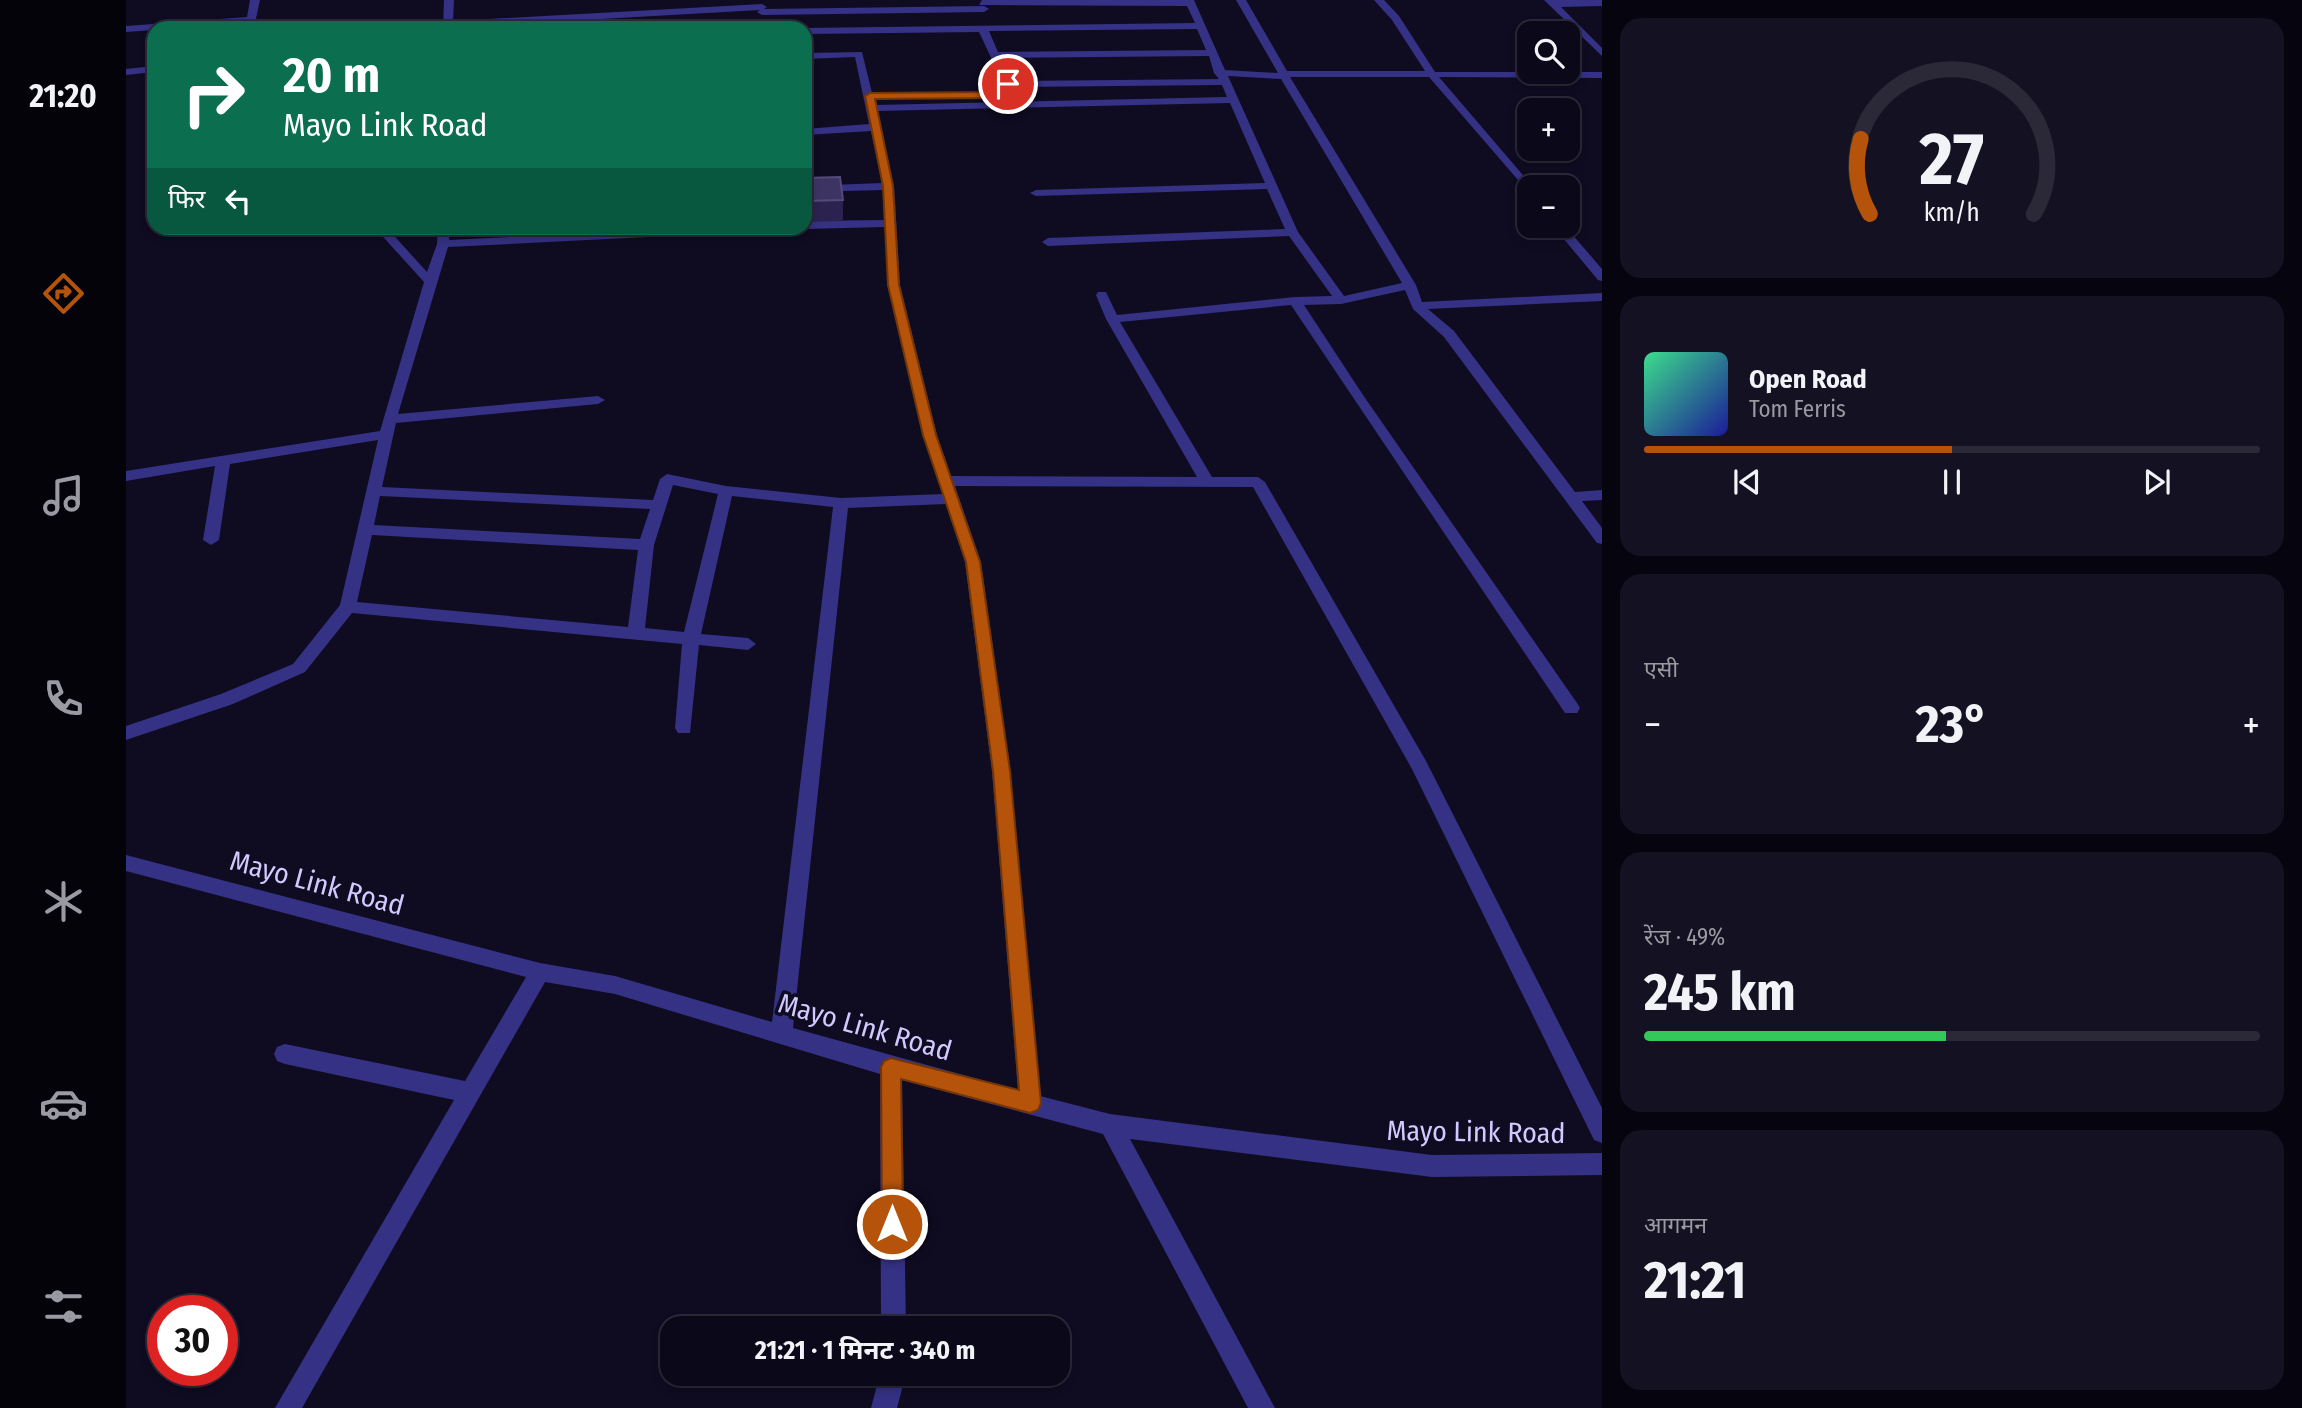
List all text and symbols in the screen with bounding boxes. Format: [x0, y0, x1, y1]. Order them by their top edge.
map controls [1517, 21, 1580, 238]
button: search [1517, 21, 1580, 84]
text: 20 m [283, 46, 380, 105]
icon: right [168, 49, 259, 140]
pin [978, 54, 1038, 114]
icon: arrive [989, 65, 1027, 103]
text: 21:20 [29, 77, 97, 115]
button: + [1517, 98, 1580, 161]
text: Mayo Link Road [283, 106, 487, 144]
text: 27 [1919, 116, 1984, 203]
button: − [1517, 175, 1580, 238]
icon: left [219, 182, 257, 220]
text: फिर [168, 184, 205, 215]
text: km/h [1924, 198, 1980, 228]
icon: directions [39, 269, 88, 318]
text: Open Road [1749, 364, 1867, 395]
text: Tom Ferris [1749, 395, 1846, 423]
icon: previous [1728, 463, 1766, 501]
icon: pause [1933, 463, 1971, 501]
icon: next [2138, 463, 2176, 501]
icon: music [39, 471, 88, 520]
text: एसी [1644, 655, 1678, 683]
icon: phone [39, 674, 88, 723]
text: 23° [1915, 693, 1988, 756]
text: − [1644, 702, 1661, 748]
text: + [2243, 702, 2260, 748]
street label: Mayo Link Road [226, 844, 408, 922]
icon: climate [39, 877, 88, 926]
text: रेंज · 49% [1644, 923, 1725, 951]
text: 245 km [1644, 961, 1796, 1024]
street label: Mayo Link Road [775, 986, 955, 1068]
icon: car [39, 1079, 88, 1128]
street label: Mayo Link Road [1386, 1114, 1566, 1150]
position arrow [855, 1187, 929, 1261]
text: आगमन [1644, 1211, 1707, 1239]
text: 21:21 [1644, 1249, 1746, 1312]
icon: filters [39, 1282, 88, 1331]
speed limit sign: 30 [147, 1295, 238, 1386]
text: 21:21 · 1 मिनट · 340 m [755, 1335, 975, 1366]

